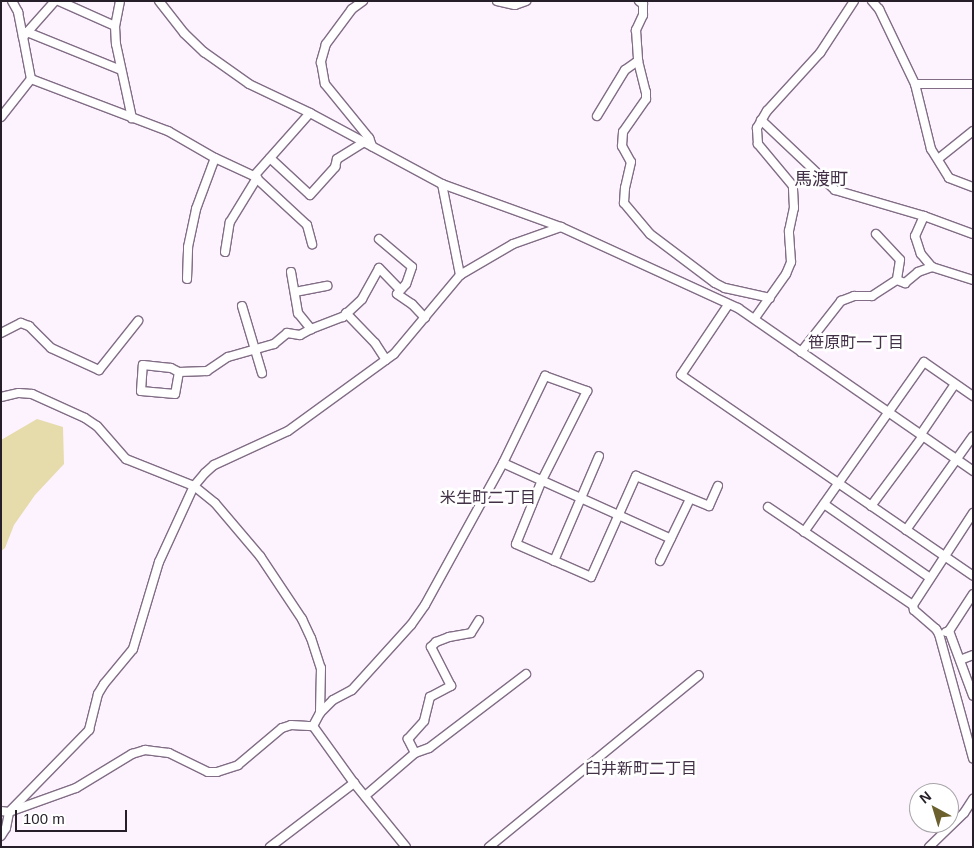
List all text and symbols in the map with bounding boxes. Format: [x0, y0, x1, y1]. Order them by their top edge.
district label: 馬渡町 [794, 168, 848, 190]
district label: 笹原町一丁目 [808, 333, 904, 353]
district label: 米生町二丁目 [440, 488, 536, 508]
district label: 臼井新町二丁目 [585, 759, 697, 779]
north arrow [909, 783, 959, 833]
text: N [916, 788, 934, 807]
scale bar [18, 800, 130, 832]
text: 100 m [23, 810, 65, 827]

